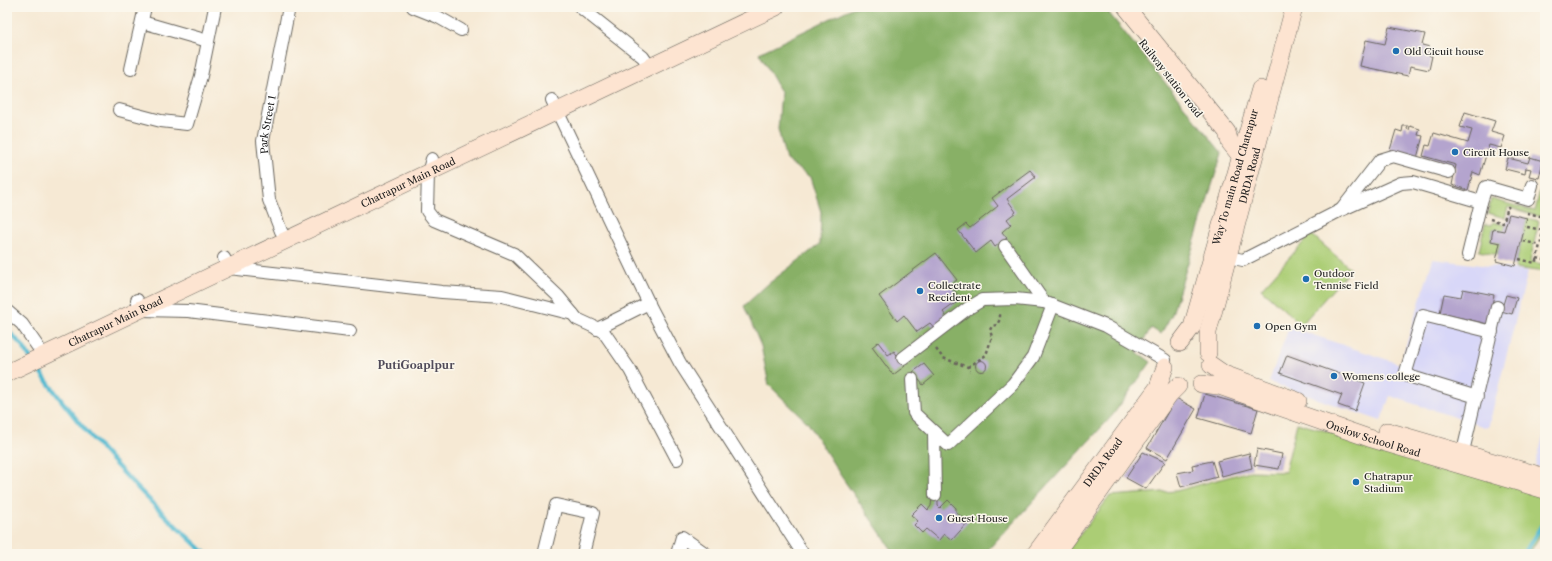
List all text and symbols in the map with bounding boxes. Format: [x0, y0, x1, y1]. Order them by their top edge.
street label: Railway station road [1136, 37, 1205, 120]
place label: Old Cicuit house [1404, 45, 1484, 58]
marker: Old Cicuit house [1391, 46, 1401, 56]
street label: Park Street 1 [257, 93, 279, 155]
street label: Way To main Road Chatrapur [1209, 107, 1261, 248]
street label: DRDA Road [1236, 146, 1264, 205]
place label: Circuit House [1463, 146, 1529, 159]
marker: Circuit House [1450, 147, 1460, 157]
street label: Chatrapur Main Road [359, 155, 458, 211]
place label: Outdoor Tennise Field [1314, 267, 1379, 292]
marker: Outdoor Tennise Field [1301, 274, 1311, 284]
place label: Collectrate Recident [928, 279, 981, 304]
marker: Collectrate Recident [915, 286, 925, 296]
street label: Chatrapur Main Road [66, 294, 165, 350]
place label: Open Gym [1265, 320, 1318, 333]
marker: Open Gym [1252, 321, 1262, 331]
district label: PutiGoaplpur [377, 358, 455, 372]
place label: Womens college [1341, 370, 1421, 383]
marker: Womens college [1329, 371, 1339, 381]
street label: Onslow School Road [1324, 418, 1422, 460]
street label: DRDA Road [1081, 435, 1125, 490]
place label: Chatrapur Stadium [1364, 470, 1414, 495]
marker: Chatrapur Stadium [1351, 477, 1361, 487]
place label: Guest House [947, 512, 1008, 525]
marker: Guest House [934, 513, 944, 523]

